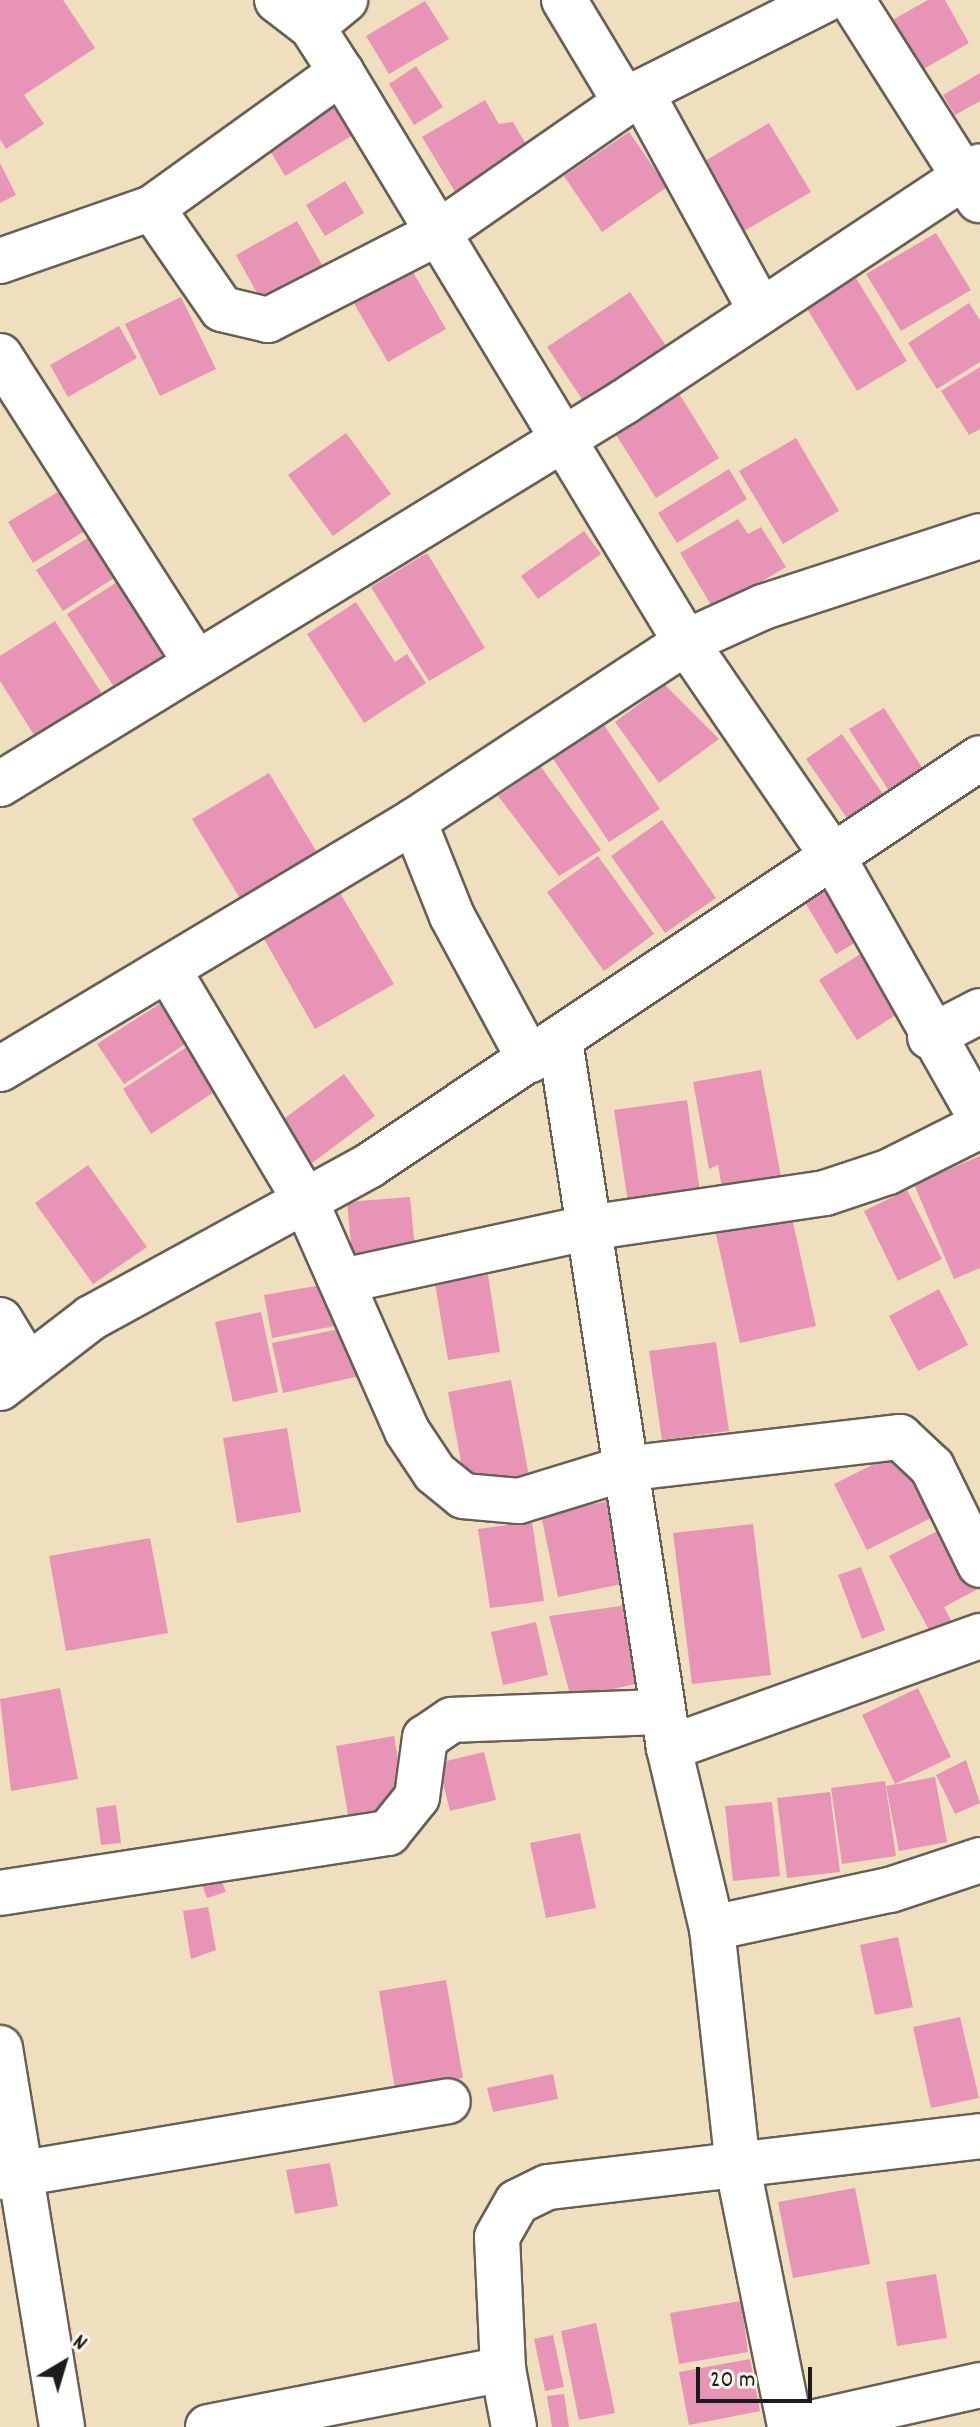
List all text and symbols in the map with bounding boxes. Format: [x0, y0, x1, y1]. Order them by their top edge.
north arrow [24, 2323, 104, 2403]
text: N [65, 2328, 93, 2359]
scale bar [700, 2351, 816, 2401]
text: 20 m [710, 2364, 756, 2398]

